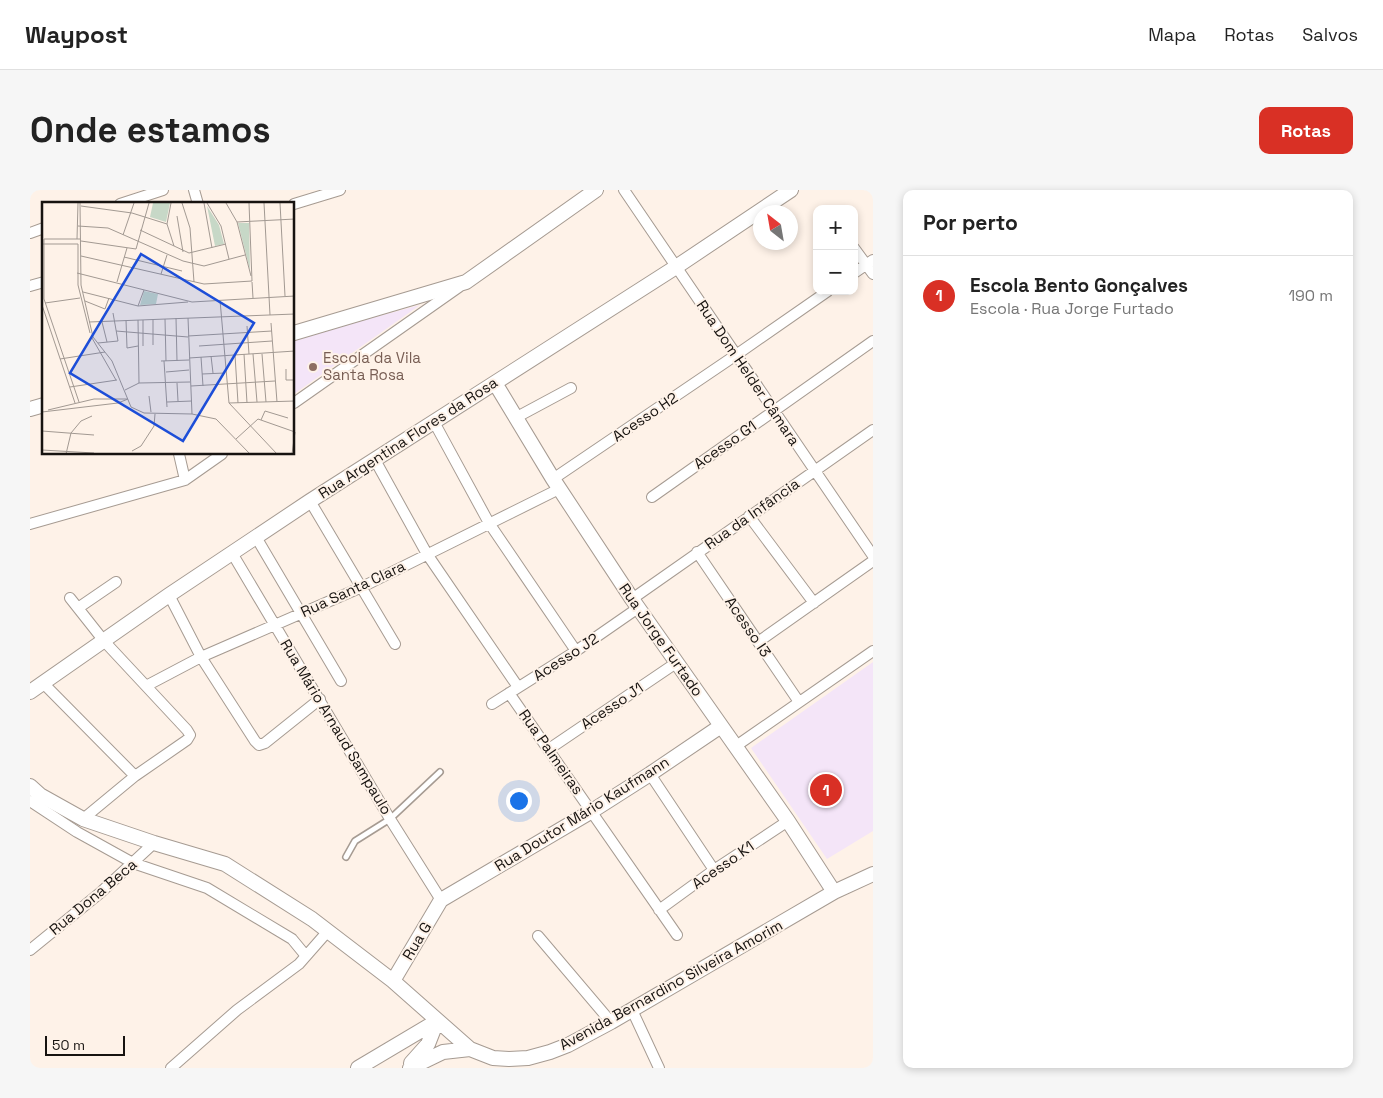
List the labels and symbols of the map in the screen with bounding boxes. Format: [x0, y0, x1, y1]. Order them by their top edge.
inset map [42, 202, 295, 455]
north arrow [753, 205, 798, 250]
street label: Rua Dom Helder Câmara [693, 296, 804, 449]
place label: Escola da Vila Santa Rosa [323, 348, 421, 384]
marker: Escola da Vila Santa Rosa [307, 361, 319, 373]
street label: Rua Argentina Flores da Rosa [315, 372, 501, 503]
street label: Acesso H2 [608, 388, 681, 445]
street label: Acesso G1 [690, 416, 760, 473]
street label: Rua da Infância [701, 474, 803, 553]
street label: Rua Santa Clara [297, 556, 408, 621]
street label: Rua Jorge Furtado [615, 579, 708, 700]
street label: Acesso I3 [721, 593, 776, 661]
street label: Acesso J2 [529, 628, 602, 685]
street label: Rua Mário Arnaud Sampaulo [276, 636, 396, 818]
street label: Acesso J1 [577, 678, 647, 733]
street label: Rua Palmeiras [515, 705, 588, 798]
street label: Rua Doutor Mário Kaufmann [491, 752, 673, 875]
pin: 1 [810, 771, 842, 809]
your location [506, 788, 532, 814]
street label: Acesso K1 [688, 836, 758, 893]
street label: Rua Dona Beca [45, 854, 141, 939]
street label: Avenida Bernardino Silveira Amorim [556, 915, 786, 1054]
street label: Rua G [398, 918, 435, 963]
scale bar [45, 1033, 125, 1056]

